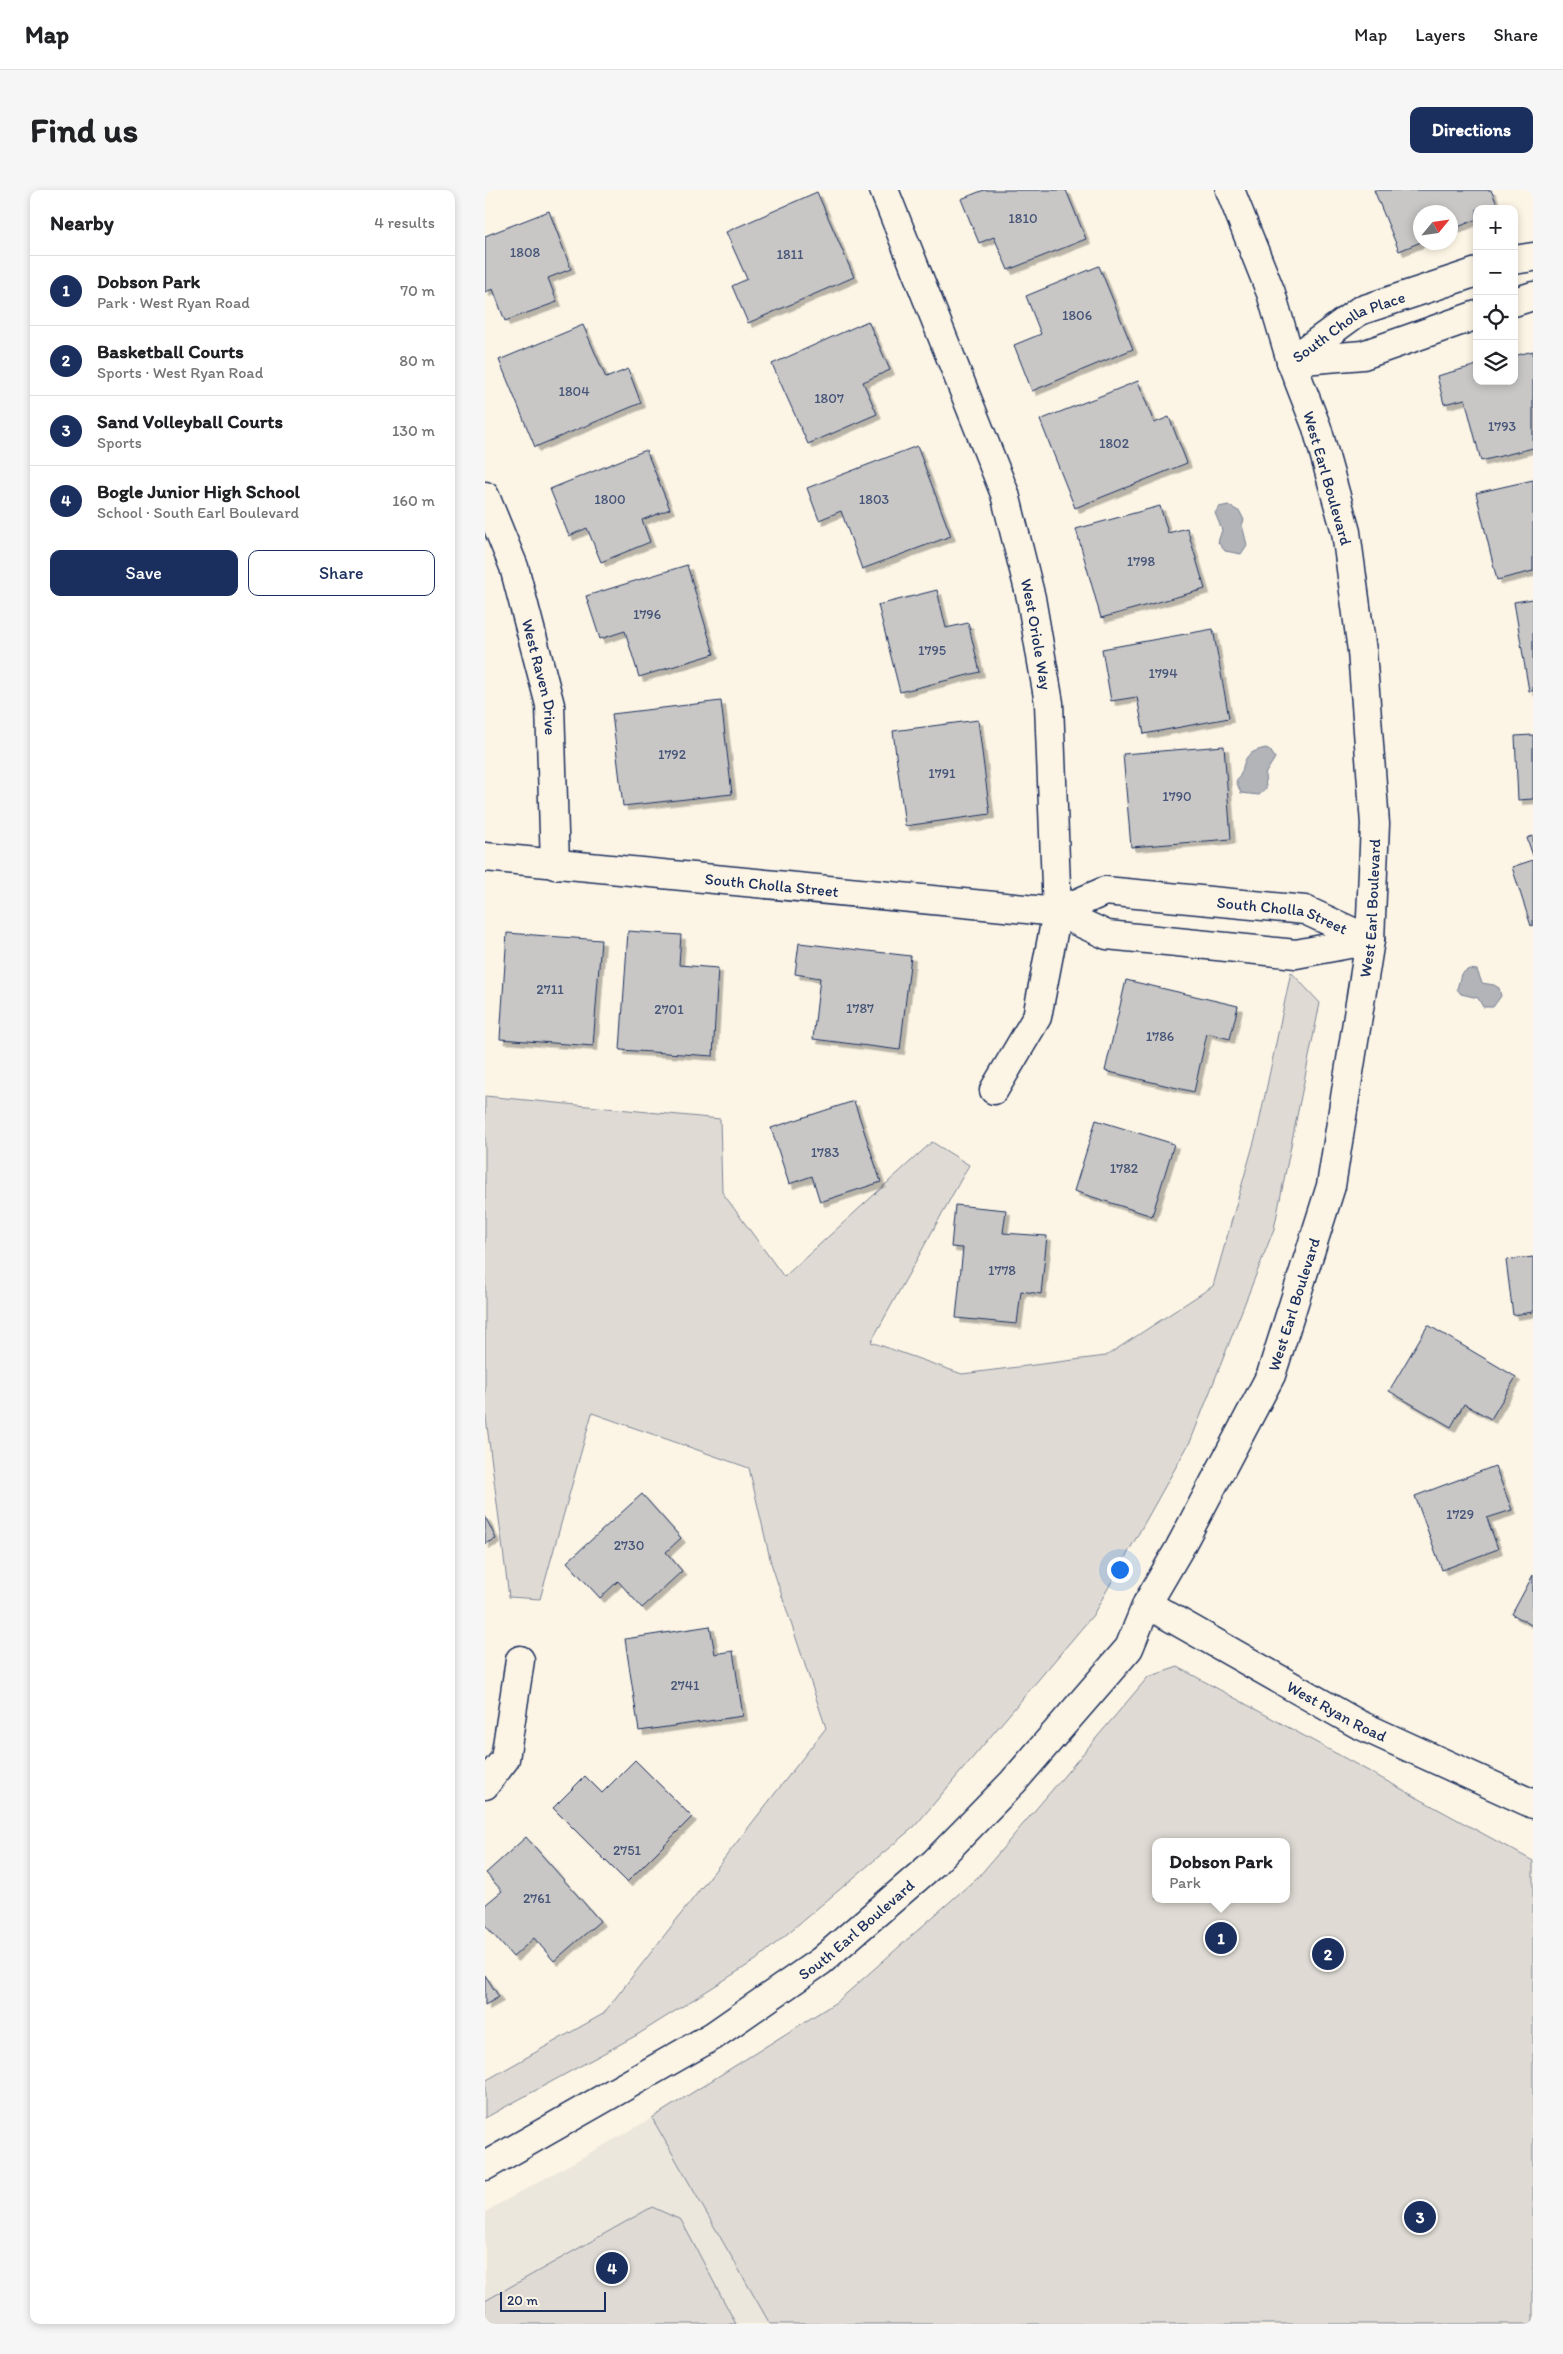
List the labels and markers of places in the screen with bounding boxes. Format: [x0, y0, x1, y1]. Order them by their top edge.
pin: 1 [1205, 1919, 1237, 1957]
pin: 2 [1312, 1935, 1344, 1973]
pin: 3 [1404, 2198, 1436, 2236]
pin: 4 [596, 2249, 628, 2287]

